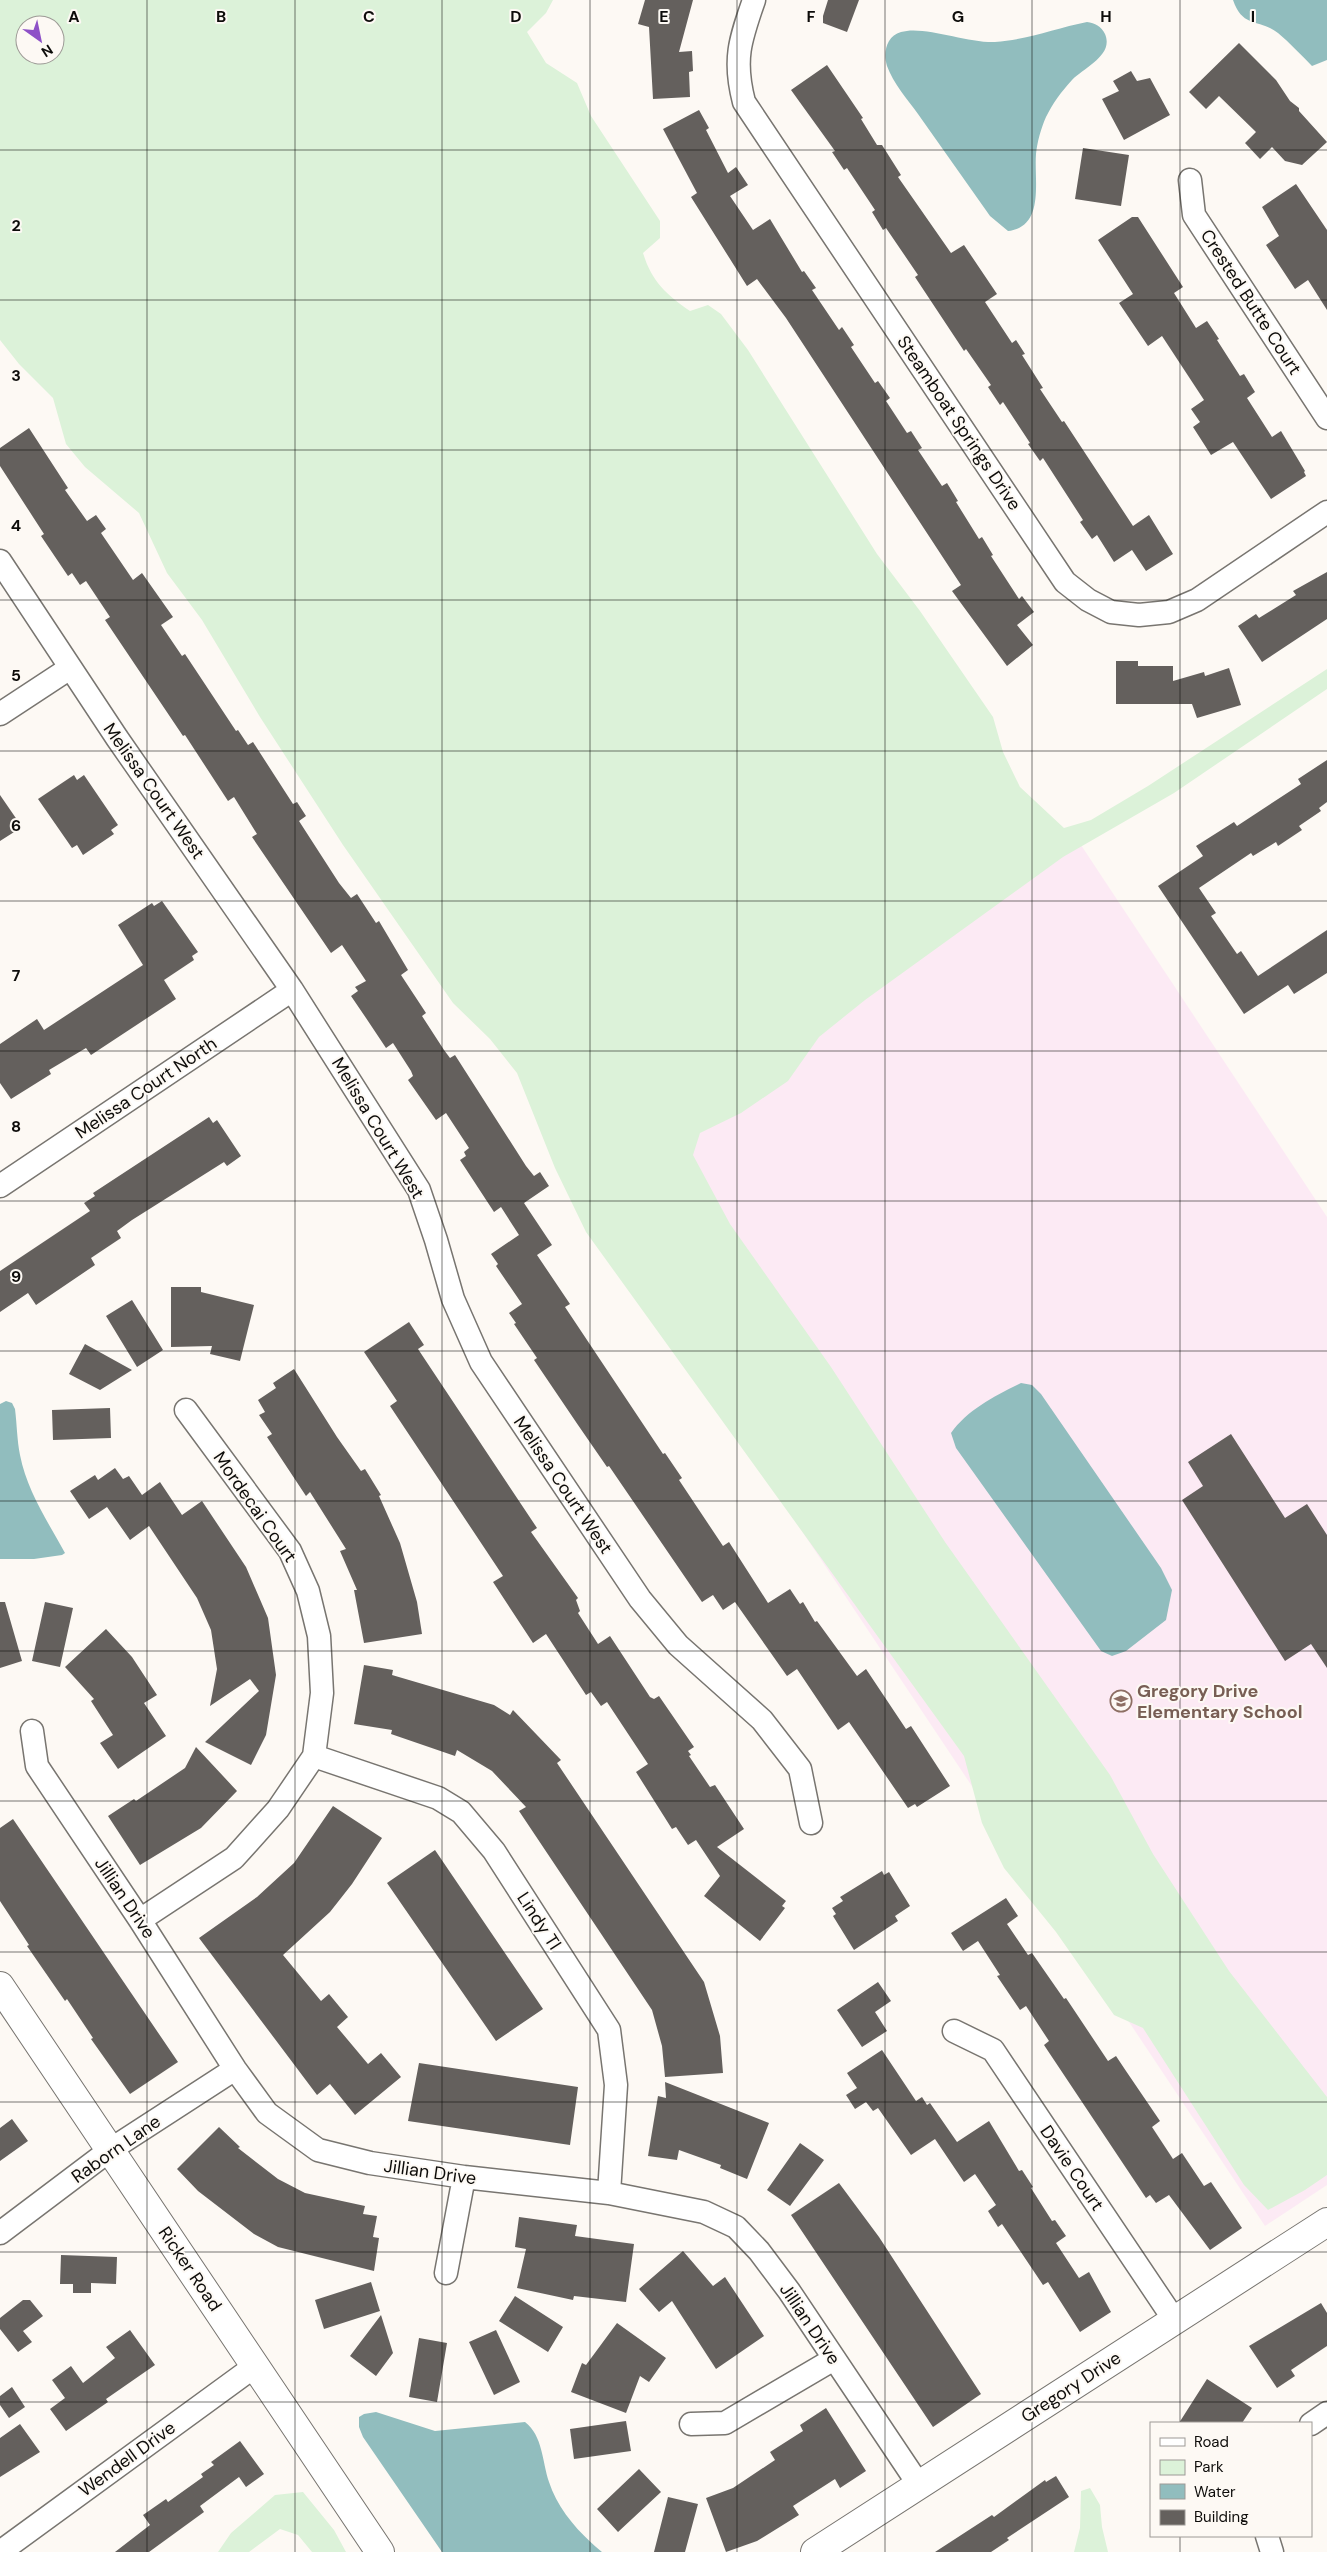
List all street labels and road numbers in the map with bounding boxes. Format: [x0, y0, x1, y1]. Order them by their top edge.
street label: Crested Butte Court [1195, 225, 1307, 379]
street label: Steamboat Springs Drive [891, 331, 1027, 515]
street label: Melissa Court West [98, 718, 210, 864]
street label: Melissa Court North [71, 1032, 221, 1144]
street label: Melissa Court West [326, 1053, 430, 1203]
street label: Melissa Court West [508, 1411, 618, 1559]
street label: Mordecai Court [208, 1447, 302, 1567]
street label: Jillian Drive [89, 1853, 161, 1943]
street label: Lindy Tl [511, 1887, 567, 1955]
street label: Raborn Lane [67, 2109, 165, 2189]
street label: Davie Court [1035, 2121, 1109, 2215]
street label: Jillian Drive [382, 2154, 478, 2190]
street label: Ricker Road [153, 2222, 227, 2316]
street label: Jillian Drive [774, 2279, 846, 2369]
street label: Gregory Drive [1016, 2346, 1126, 2428]
street label: Wendell Drive [74, 2416, 180, 2502]

